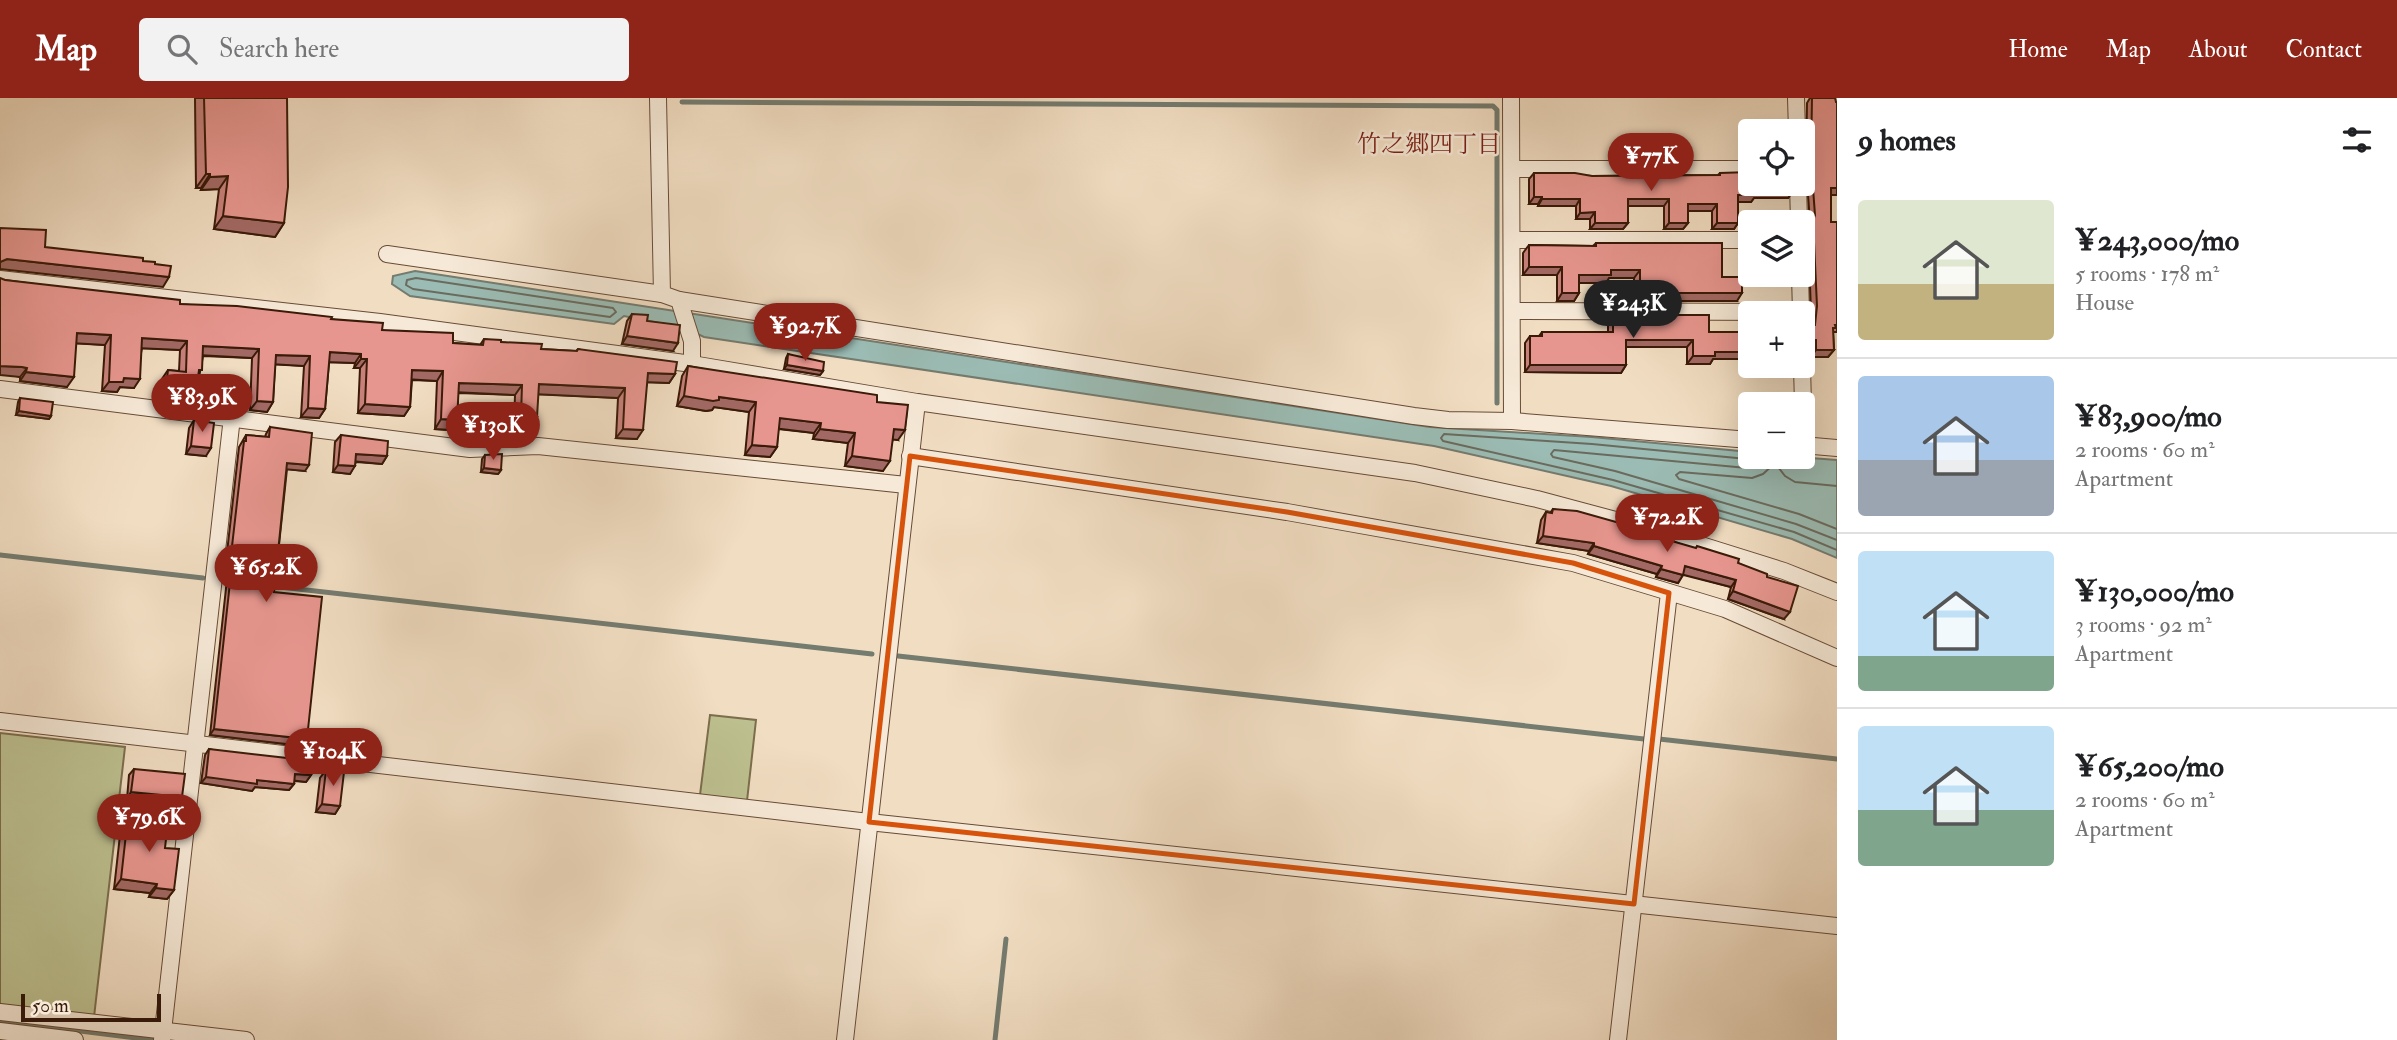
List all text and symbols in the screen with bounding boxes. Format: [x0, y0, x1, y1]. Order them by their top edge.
search box [139, 18, 629, 81]
text: Map [35, 29, 97, 70]
icon: search [163, 30, 201, 68]
text: Search here [219, 33, 339, 65]
text: Home [2008, 34, 2068, 65]
text: Map [2106, 34, 2151, 65]
text: About [2189, 34, 2248, 65]
text: Contact [2286, 34, 2362, 65]
map controls [1738, 119, 1815, 469]
button: locate [1738, 119, 1815, 196]
icon: filters [2338, 121, 2376, 159]
text: 9 homes [1858, 122, 1956, 159]
district label: 竹之郷四丁目 [1357, 129, 1501, 160]
pin: ¥77K [1610, 134, 1692, 193]
text: ¥77K [1624, 141, 1678, 170]
button: layers [1738, 210, 1815, 287]
text: ¥243,000/mo [2075, 222, 2239, 259]
icon: home [1914, 228, 1998, 312]
text: 5 rooms · 178 m² [2075, 259, 2219, 288]
pin: ¥243K [1584, 280, 1682, 340]
text: ¥243K [1600, 288, 1666, 317]
text: House [2075, 288, 2134, 317]
button: + [1738, 301, 1815, 378]
pin: ¥92.7K [748, 303, 862, 363]
text: ¥92.7K [770, 311, 840, 340]
pin: ¥83.9K [145, 374, 259, 434]
text: ¥83.9K [167, 382, 237, 411]
button: − [1738, 392, 1815, 469]
text: ¥83,900/mo [2075, 398, 2222, 435]
pin: ¥130K [444, 402, 542, 462]
icon: home [1914, 404, 1998, 488]
text: ¥130K [462, 410, 524, 439]
text: 2 rooms · 60 m² [2075, 435, 2215, 464]
text: Apartment [2075, 464, 2173, 493]
pin: ¥72.2K [1610, 494, 1724, 554]
text: ¥72.2K [1631, 502, 1703, 531]
pin: ¥65.2K [209, 545, 323, 604]
text: ¥65.2K [231, 552, 301, 581]
text: ¥130,000/mo [2075, 573, 2234, 610]
icon: home [1914, 579, 1998, 663]
text: 3 rooms · 92 m² [2075, 610, 2212, 639]
text: Apartment [2075, 639, 2173, 668]
pin: ¥104K [284, 728, 382, 788]
text: ¥104K [300, 736, 366, 765]
text: ¥65,200/mo [2075, 748, 2224, 785]
icon: home [1914, 754, 1998, 838]
text: 2 rooms · 60 m² [2075, 785, 2215, 814]
pin: ¥79.6K [92, 794, 206, 854]
text: ¥79.6K [113, 802, 185, 831]
text: Apartment [2075, 814, 2173, 843]
scale bar [21, 991, 161, 1023]
text: 50 m [32, 994, 69, 1018]

